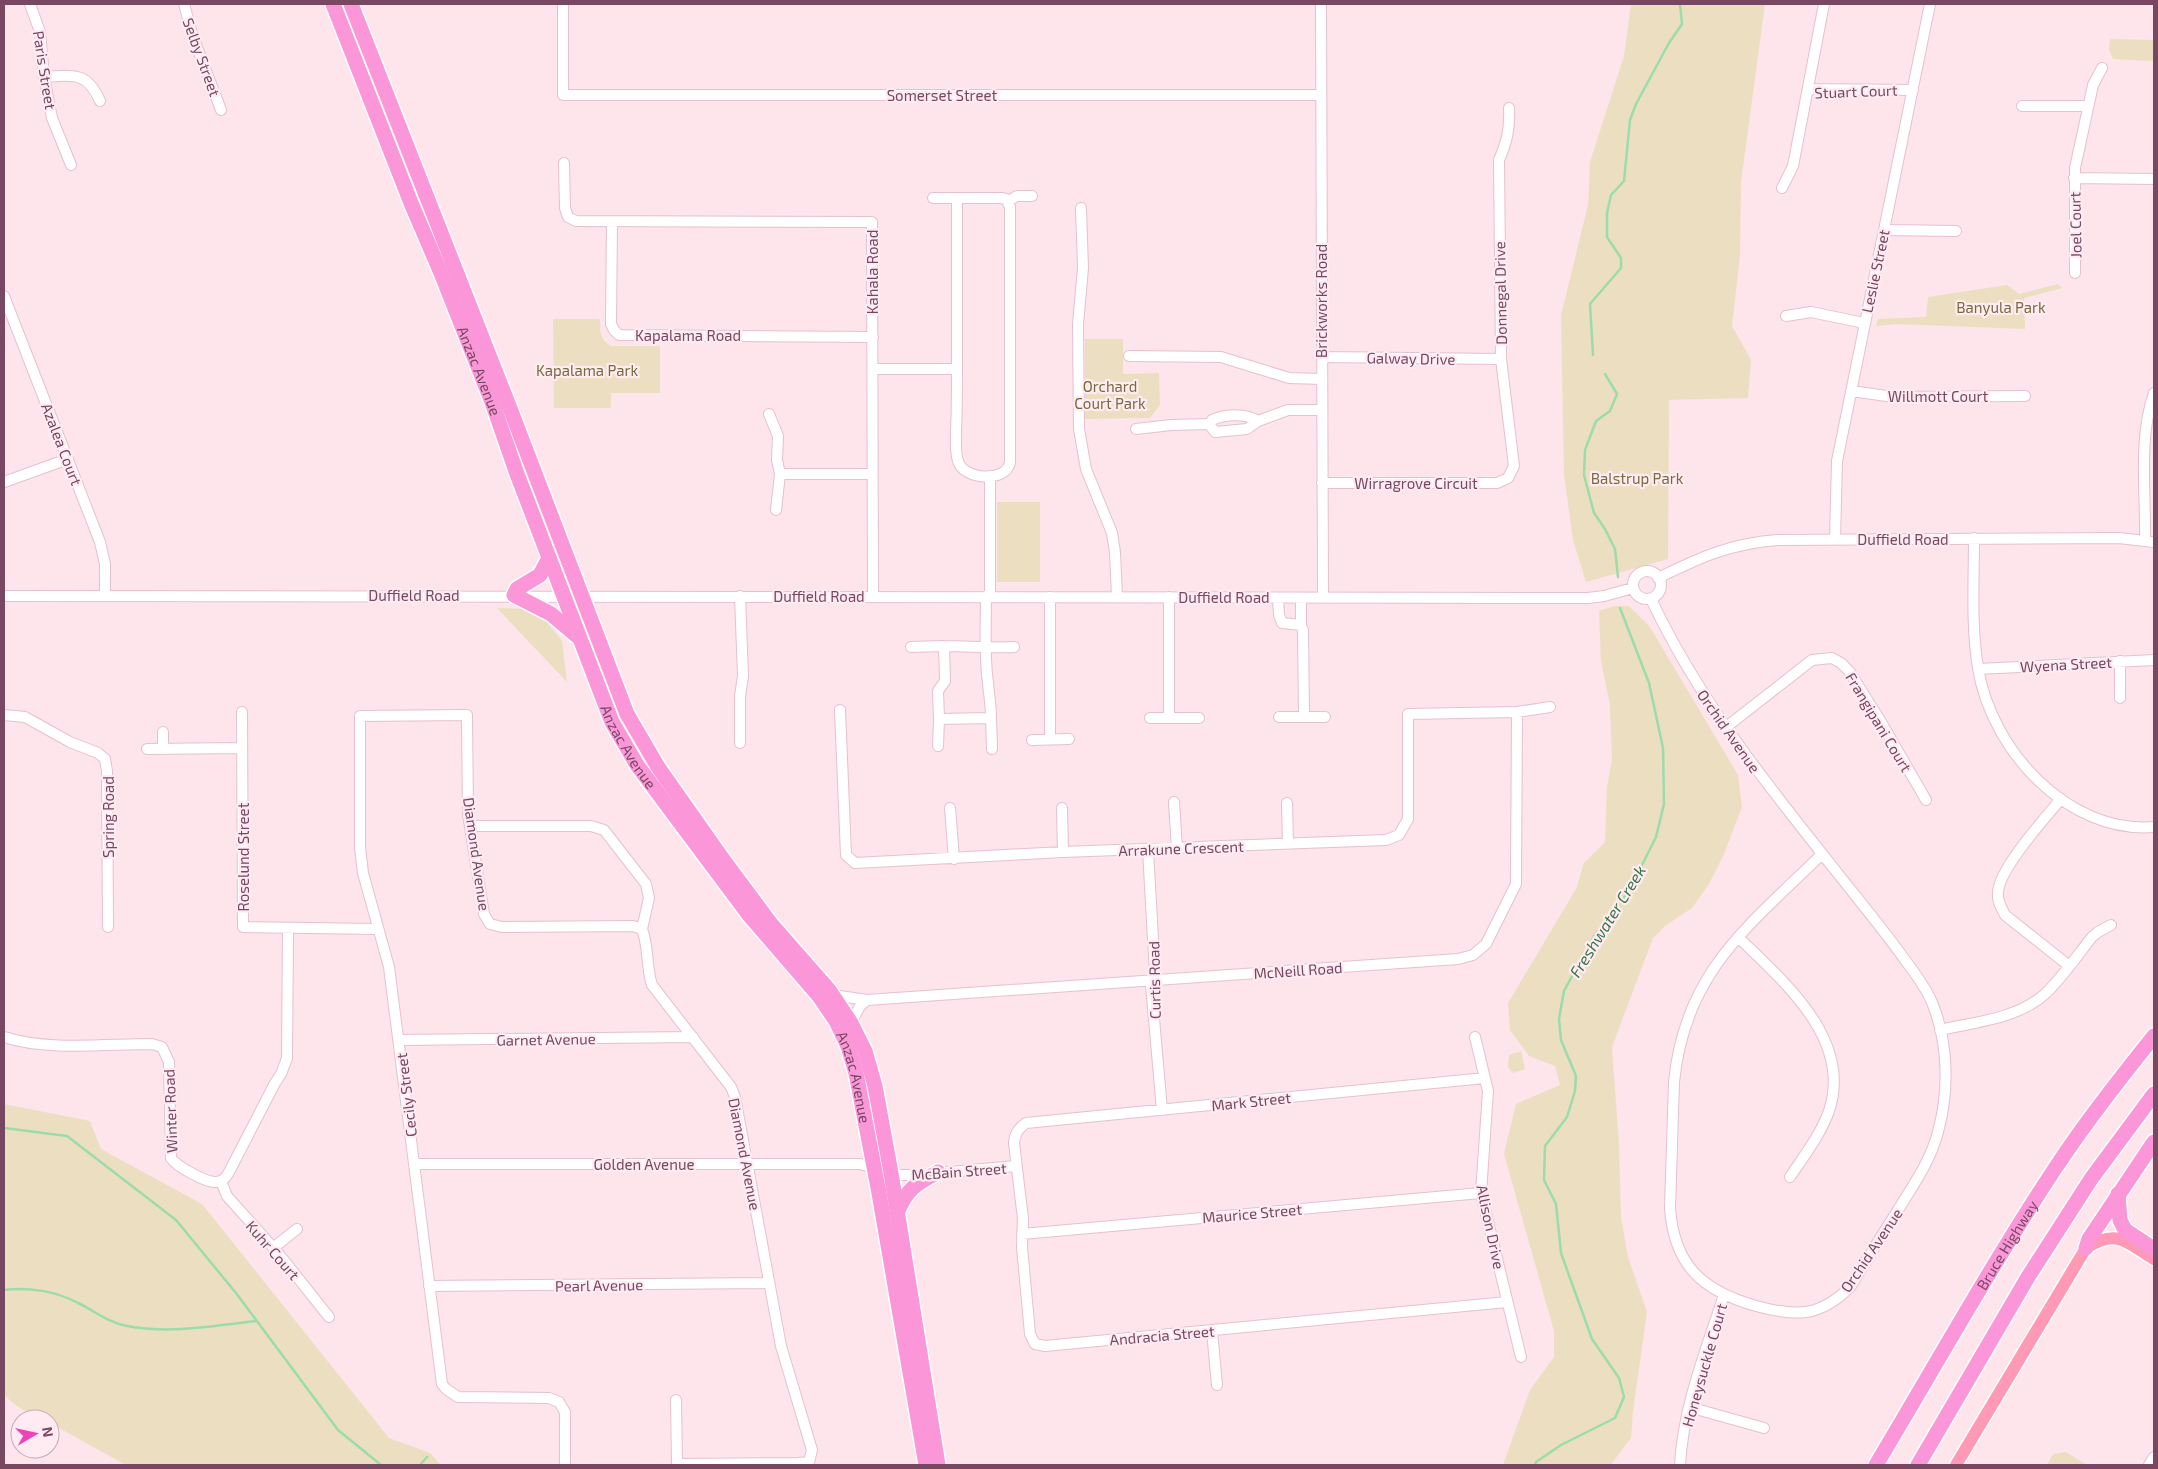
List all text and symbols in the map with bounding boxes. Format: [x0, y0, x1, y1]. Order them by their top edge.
street label: Selby Street [180, 15, 225, 99]
street label: Paris Street [30, 29, 60, 111]
street label: Stuart Court [1814, 81, 1898, 101]
street label: Somerset Street [887, 86, 998, 104]
street label: Joel Court [2065, 191, 2085, 258]
street label: Leslie Street [1857, 227, 1893, 314]
street label: Kahala Road [863, 230, 881, 314]
street label: Donnegal Drive [1490, 241, 1510, 345]
street label: Brickworks Road [1312, 244, 1330, 358]
park label: Banyula Park [1956, 298, 2046, 316]
street label: Anzac Avenue [454, 323, 505, 418]
street label: Kapalama Road [635, 326, 741, 344]
street label: Galway Drive [1366, 348, 1456, 368]
park label: Kapalama Park [536, 361, 638, 379]
park label: Orchard Court Park [1074, 377, 1146, 412]
street label: Willmott Court [1888, 387, 1989, 405]
street label: Azalea Court [38, 400, 86, 488]
park label: Balstrup Park [1591, 469, 1684, 487]
street label: Wirragrove Circuit [1354, 474, 1478, 492]
street label: Duffield Road [1857, 530, 1949, 548]
street label: Duffield Road [368, 586, 460, 604]
street label: Duffield Road [773, 587, 865, 605]
street label: Duffield Road [1178, 588, 1270, 606]
street label: Wyena Street [2020, 653, 2113, 675]
street label: Frangipani Court [1842, 669, 1916, 775]
street label: Orchid Avenue [1694, 686, 1764, 776]
street label: Anzac Avenue [597, 702, 660, 792]
street label: Spring Road [99, 776, 117, 858]
street label: Diamond Avenue [460, 796, 494, 912]
street label: Roselund Street [234, 802, 252, 911]
street label: Arrakune Crescent [1118, 837, 1244, 859]
water label: Freshwater Creek [1565, 862, 1649, 980]
street label: Curtis Road [1144, 941, 1164, 1019]
street label: McNeill Road [1253, 958, 1343, 982]
street label: Anzac Avenue [833, 1028, 874, 1125]
street label: Garnet Avenue [496, 1029, 596, 1049]
street label: Cecily Street [392, 1052, 420, 1138]
street label: Winter Road [160, 1069, 180, 1153]
street label: Mark Street [1210, 1088, 1292, 1114]
street label: Diamond Avenue [725, 1096, 765, 1212]
street label: Golden Avenue [593, 1155, 695, 1173]
street label: McBain Street [911, 1159, 1008, 1183]
street label: Allison Drive [1473, 1183, 1509, 1271]
street label: Bruce Highway [1972, 1197, 2041, 1293]
street label: Maurice Street [1201, 1200, 1303, 1226]
street label: Orchid Avenue [1836, 1205, 1906, 1295]
street label: Kuhr Court [242, 1217, 304, 1283]
street label: Pearl Avenue [555, 1275, 643, 1295]
street label: Honeysuckle Court [1678, 1301, 1730, 1429]
street label: Andracia Street [1109, 1321, 1215, 1349]
north arrow [10, 1409, 60, 1459]
text: N [39, 1426, 58, 1438]

